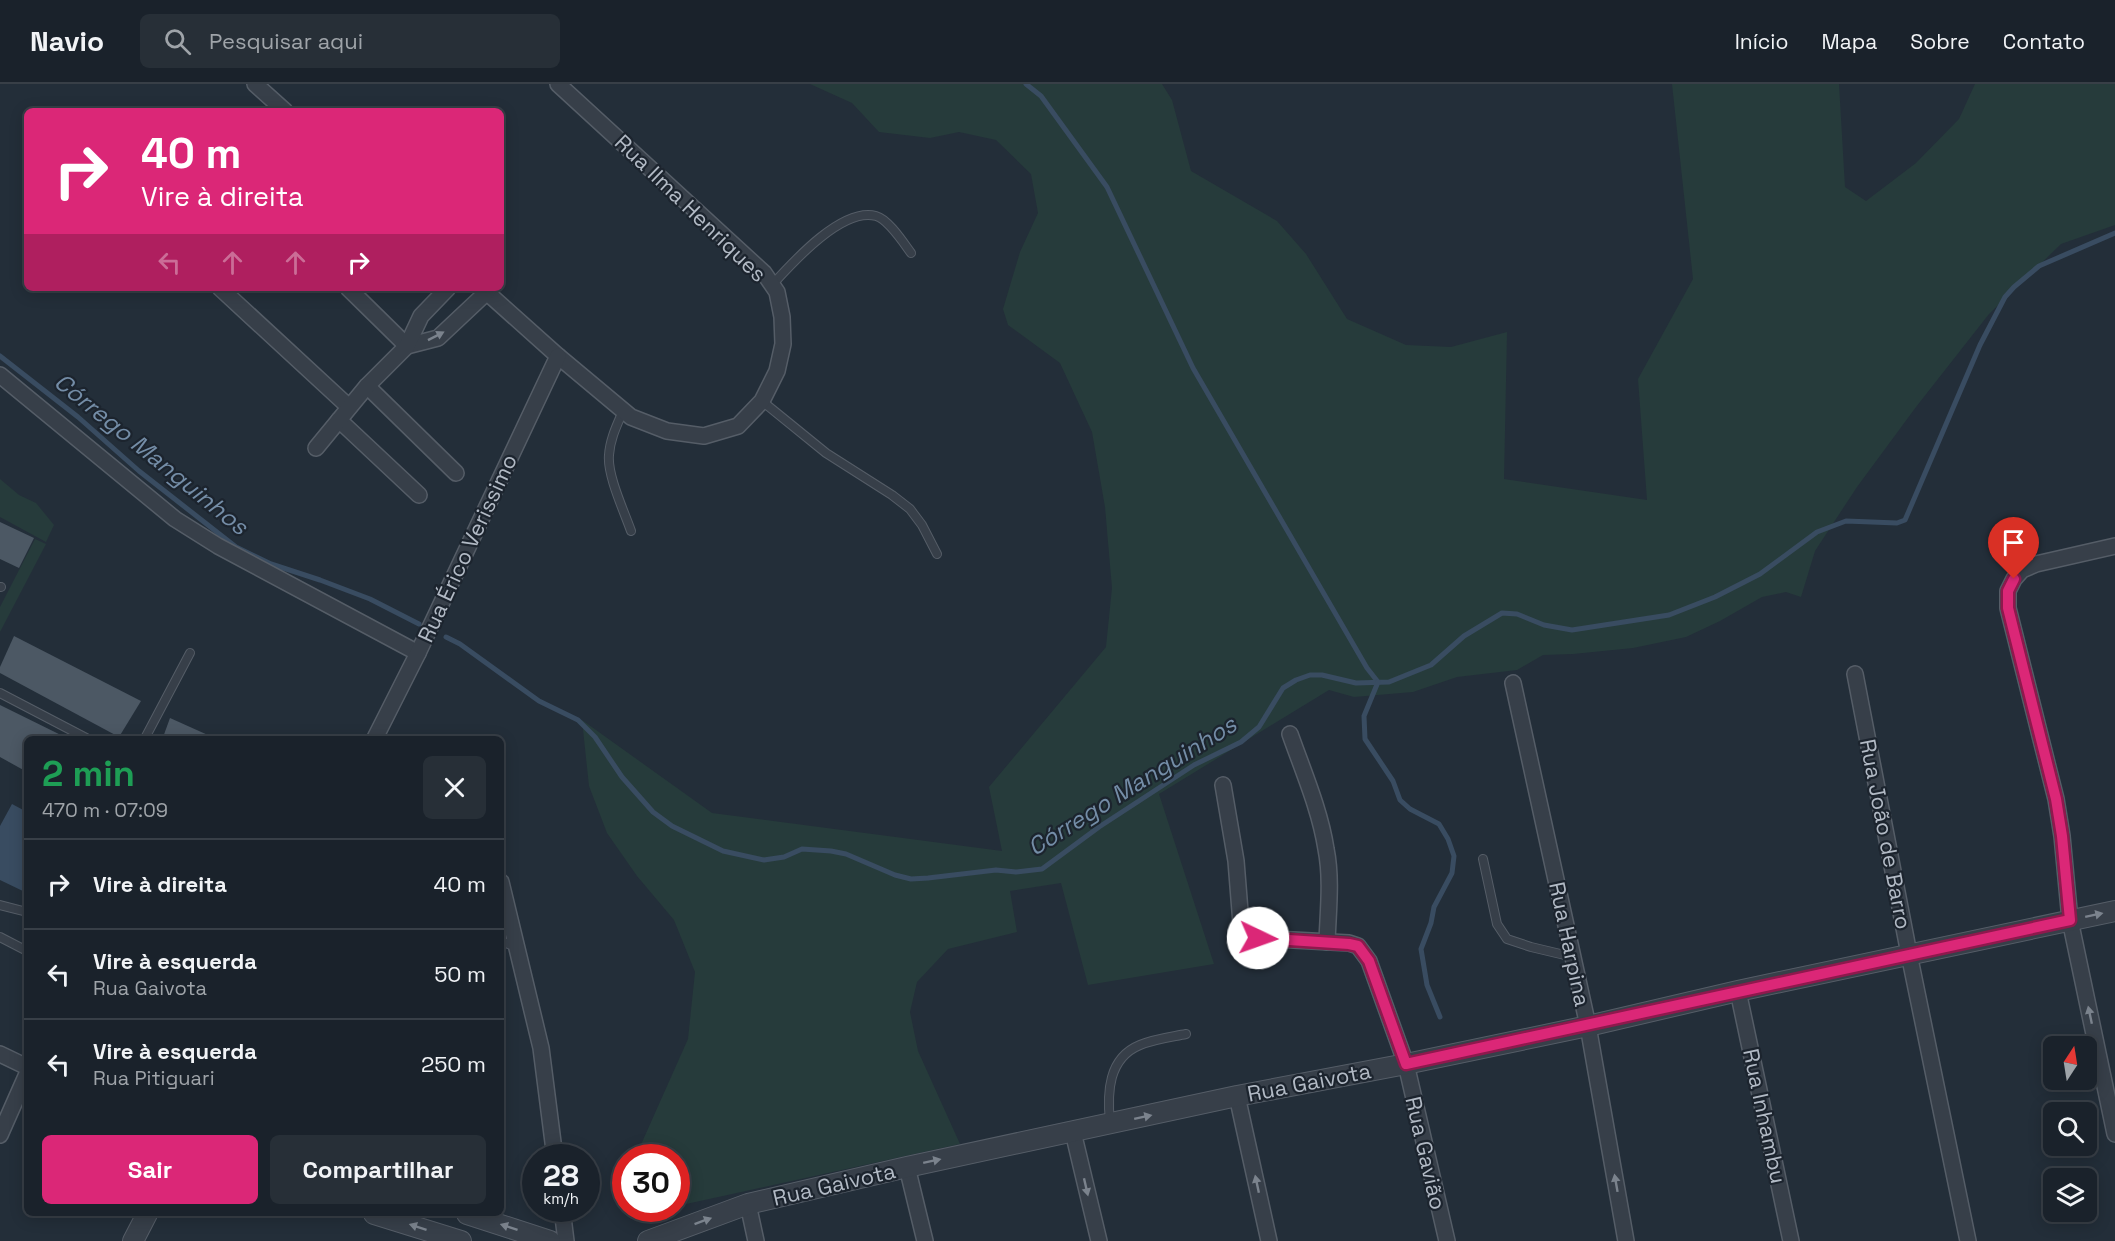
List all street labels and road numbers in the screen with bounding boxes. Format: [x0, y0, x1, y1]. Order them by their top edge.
street label: Rua Ilma Henriques [609, 128, 773, 288]
street label: Rua Érico Verissimo [411, 449, 523, 647]
street label: Rua João de Barro [1854, 737, 1918, 931]
street label: Rua Harpina [1543, 879, 1597, 1009]
street label: Rua Inhambu [1737, 1046, 1793, 1186]
street label: Rua Gaivota [1245, 1056, 1374, 1108]
street label: Rua Gavião [1399, 1094, 1453, 1212]
street label: Rua Gaivota [770, 1156, 899, 1212]

